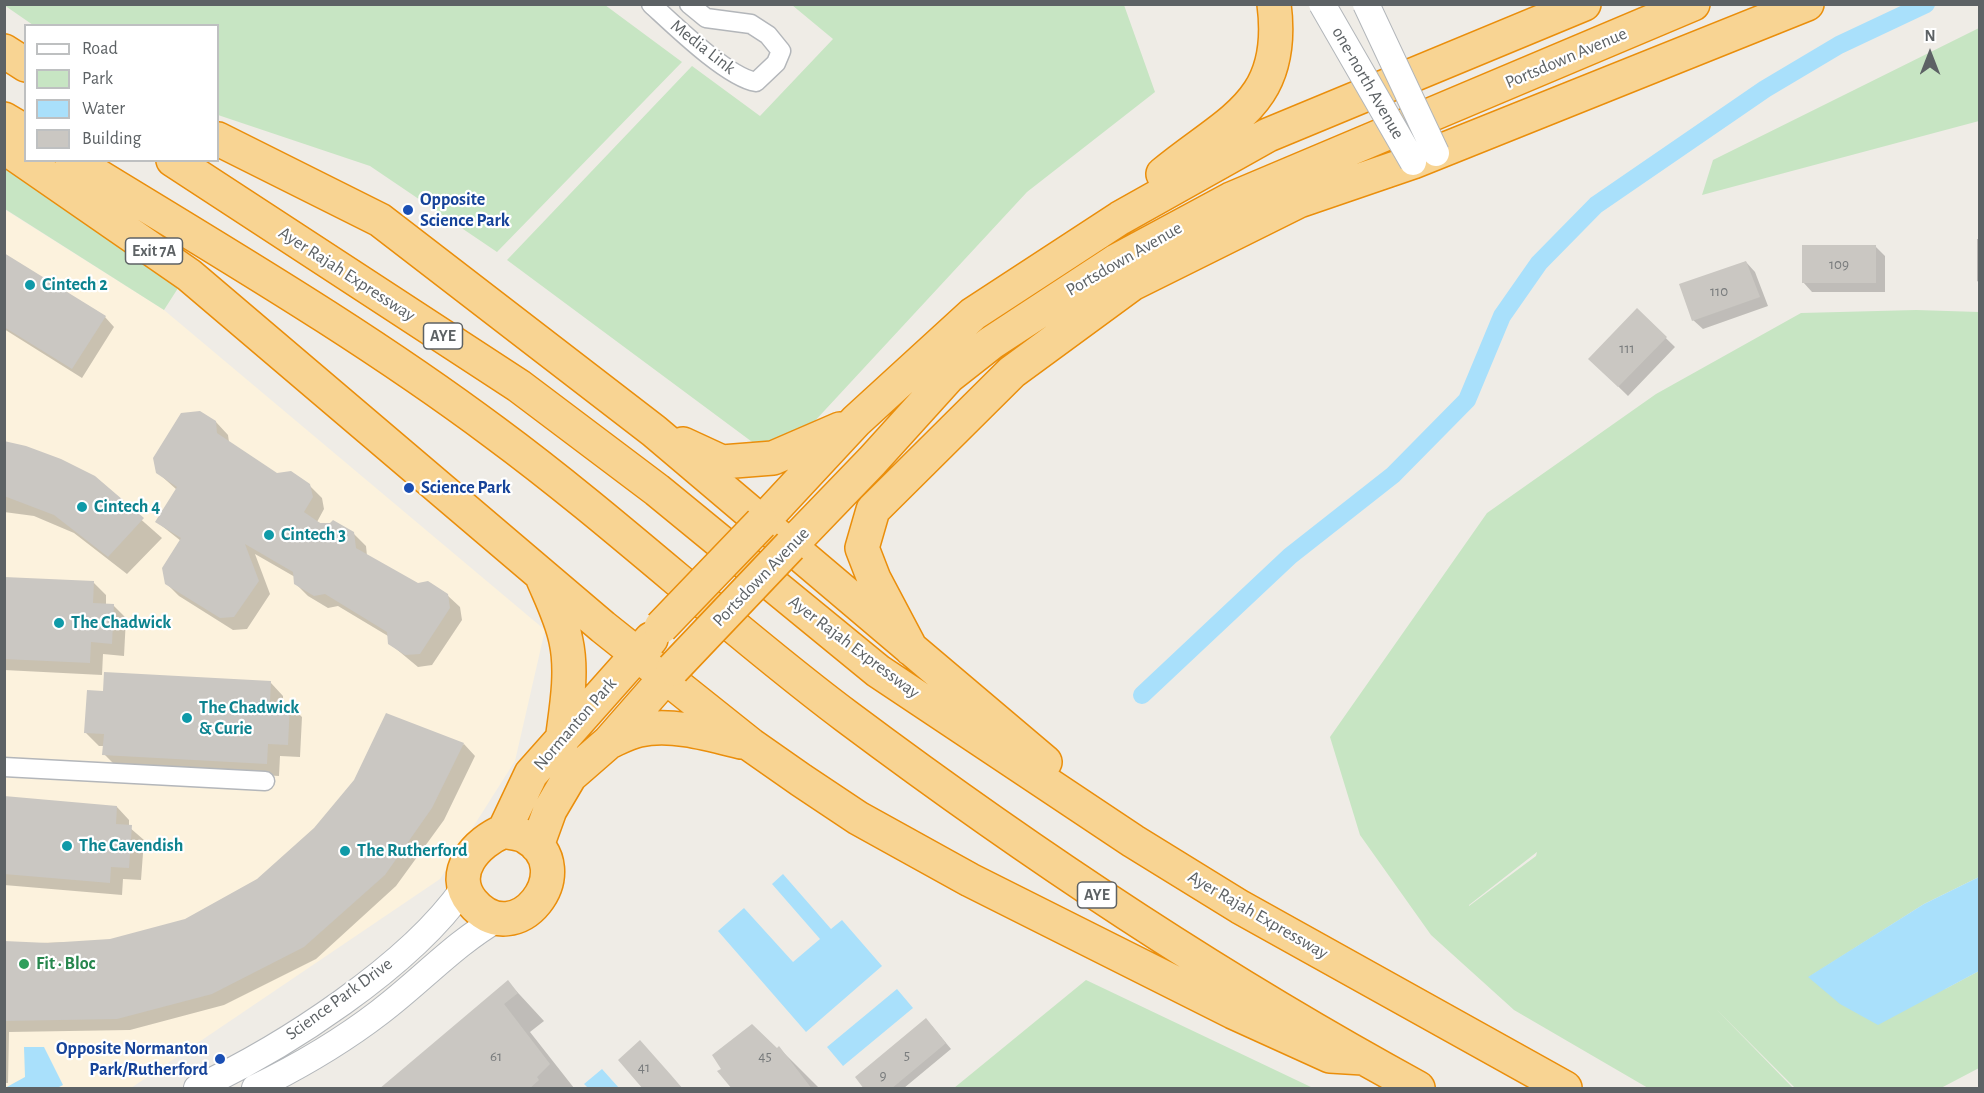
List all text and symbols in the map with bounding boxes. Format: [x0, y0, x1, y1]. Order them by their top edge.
street label: Media Link [666, 15, 740, 79]
street label: one-north Avenue [1327, 23, 1409, 143]
street label: Portsdown Avenue [1502, 23, 1630, 93]
legend [24, 24, 219, 162]
north arrow [1900, 24, 1960, 84]
text: N [1924, 28, 1936, 44]
text: Road [82, 40, 118, 58]
text: Park [82, 70, 113, 88]
text: Water [82, 100, 125, 118]
text: Building [82, 130, 141, 148]
place label: Opposite Science Park [420, 189, 510, 232]
marker: Opposite Science Park [401, 203, 415, 217]
street label: Portsdown Avenue [1062, 217, 1186, 301]
street label: Ayer Rajah Expressway [275, 222, 419, 326]
road number: Exit 7A [126, 238, 182, 264]
house number: 109 [1829, 255, 1849, 273]
place label: Cintech 2 [42, 274, 108, 296]
marker: Cintech 2 [23, 278, 37, 292]
house number: 110 [1710, 282, 1728, 300]
road number: AYE [424, 323, 462, 349]
house number: 111 [1619, 339, 1635, 357]
place label: Science Park [421, 477, 511, 499]
marker: Science Park [402, 481, 416, 495]
place label: Cintech 4 [94, 496, 160, 518]
marker: Cintech 4 [75, 500, 89, 514]
street label: Portsdown Avenue [708, 523, 814, 631]
place label: Cintech 3 [281, 524, 346, 546]
marker: Cintech 3 [262, 528, 276, 542]
street label: Ayer Rajah Expressway [784, 591, 924, 703]
place label: The Chadwick [71, 612, 171, 634]
marker: The Chadwick [52, 616, 66, 630]
street label: Normanton Park [529, 673, 621, 775]
place label: The Chadwick & Curie [199, 697, 299, 740]
marker: The Chadwick & Curie [180, 711, 194, 725]
place label: The Cavendish [79, 835, 183, 857]
marker: The Cavendish [60, 839, 74, 853]
place label: The Rutherford [357, 840, 467, 862]
marker: The Rutherford [338, 844, 352, 858]
street label: Ayer Rajah Expressway [1184, 866, 1332, 964]
road number: AYE [1078, 882, 1116, 908]
place label: Fit · Bloc [36, 953, 96, 975]
street label: Science Park Drive [281, 953, 397, 1045]
marker: Fit · Bloc [17, 957, 31, 971]
place label: Opposite Normanton Park/Rutherford [56, 1038, 208, 1080]
house number: 5 [904, 1046, 910, 1064]
house number: 61 [490, 1047, 502, 1065]
house number: 45 [758, 1047, 772, 1065]
marker: Opposite Normanton Park/Rutherford [213, 1052, 227, 1066]
house number: 41 [638, 1058, 650, 1076]
house number: 9 [879, 1066, 887, 1084]

